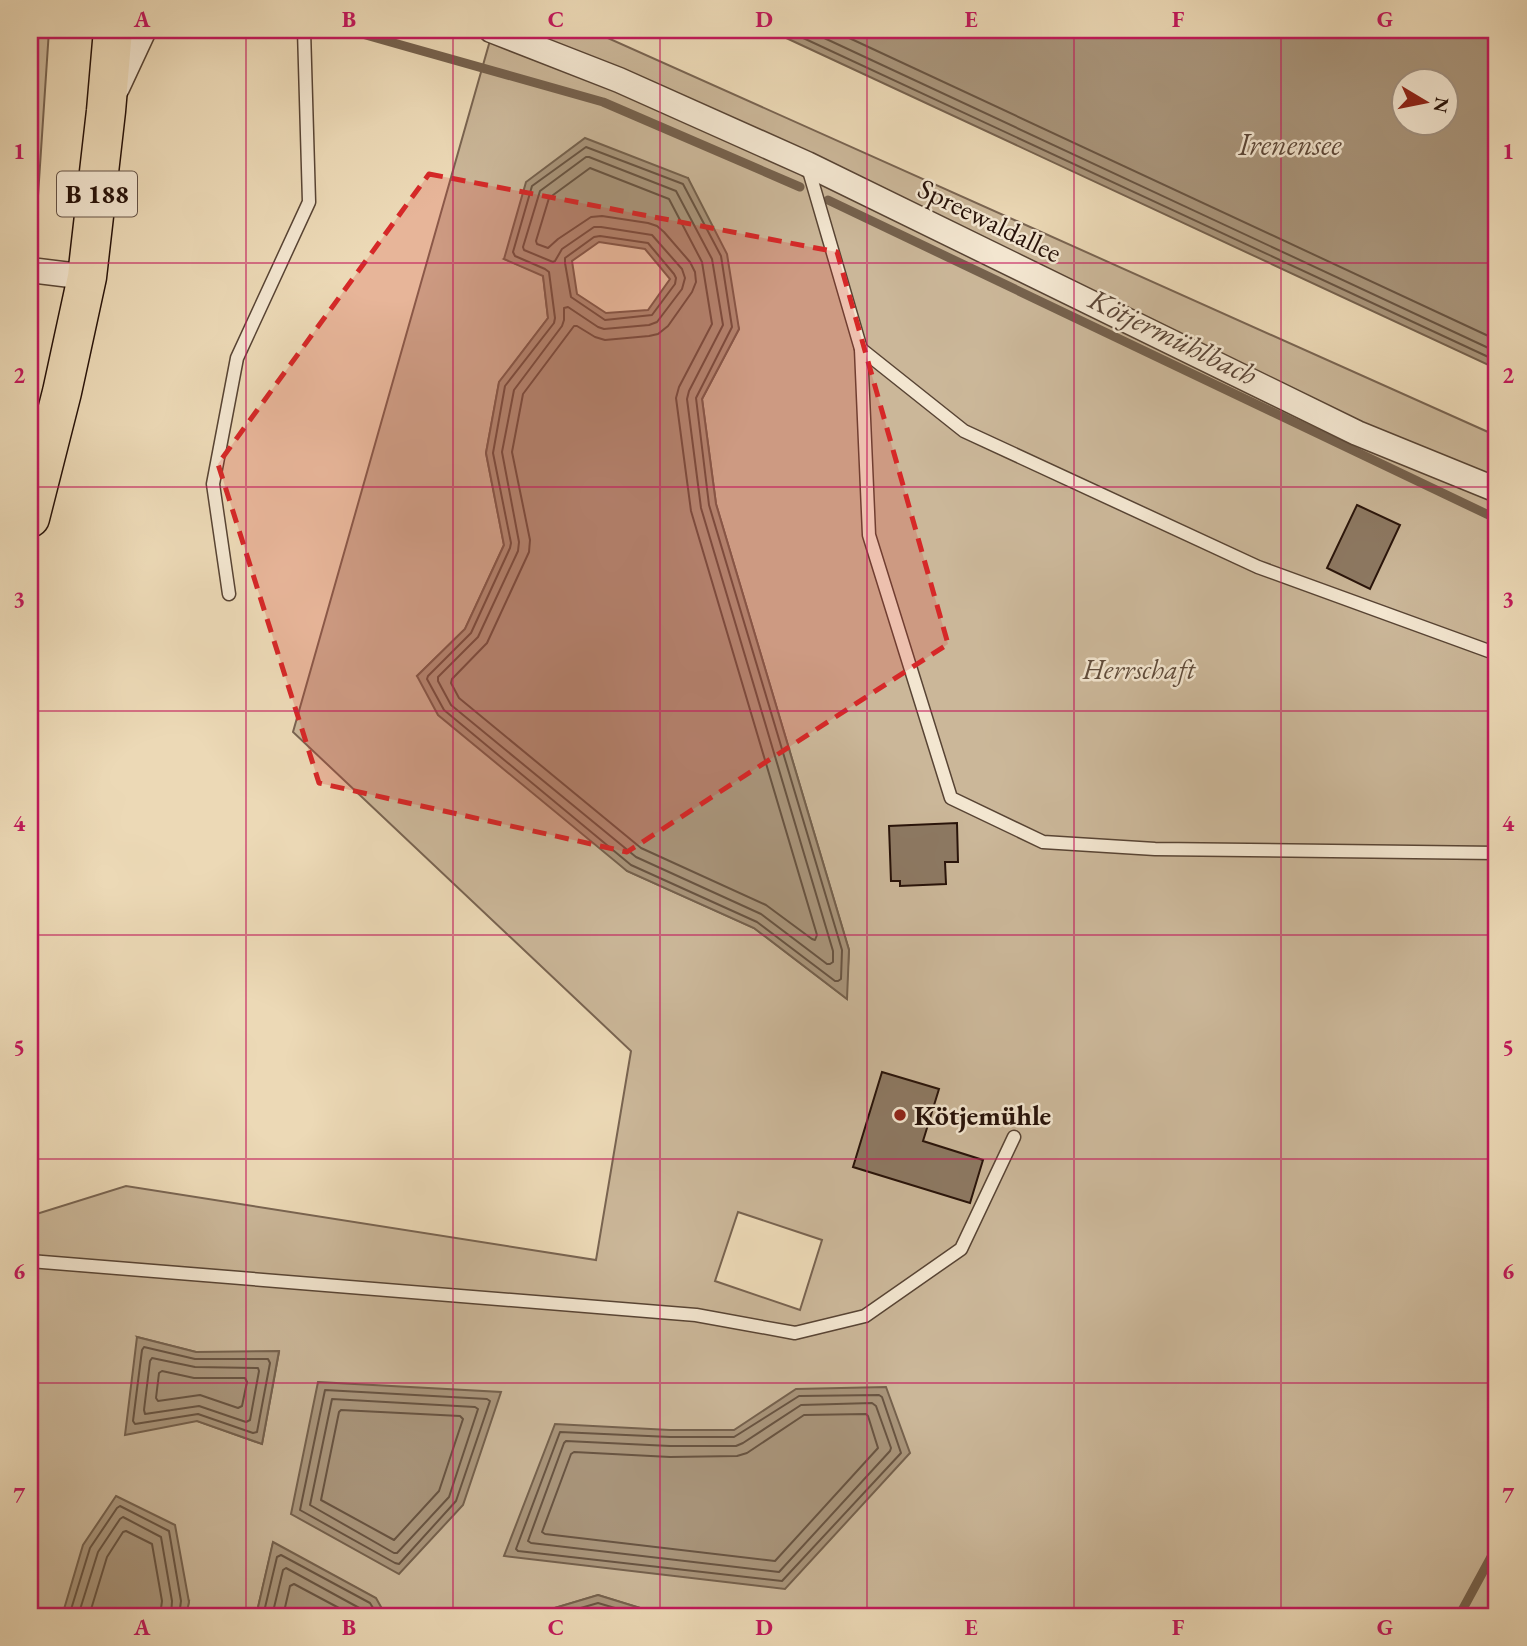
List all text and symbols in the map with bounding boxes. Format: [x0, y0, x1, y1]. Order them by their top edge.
text: A [133, 4, 151, 34]
text: B [342, 4, 356, 34]
text: C [548, 4, 564, 34]
text: D [755, 4, 773, 34]
text: E [964, 4, 978, 34]
text: F [1172, 4, 1185, 34]
text: G [1377, 4, 1393, 34]
north arrow [1390, 66, 1460, 136]
text: N [1427, 95, 1455, 115]
water label: Irenensee [1237, 125, 1342, 164]
text: 1 [13, 136, 25, 166]
text: 1 [1502, 136, 1514, 166]
street label: Spreewaldallee [912, 170, 1068, 270]
road number: B 188 [57, 172, 137, 216]
water label: Kötjermühlbach [1082, 279, 1264, 394]
text: 2 [13, 360, 25, 390]
text: 2 [1502, 360, 1514, 390]
text: 3 [13, 584, 25, 614]
text: 3 [1502, 584, 1514, 614]
park label: Herrschaft [1082, 651, 1197, 687]
text: 4 [13, 808, 26, 838]
text: 4 [1502, 808, 1515, 838]
text: 5 [13, 1032, 25, 1062]
text: 5 [1502, 1032, 1514, 1062]
place label: Kötjemühle [914, 1097, 1051, 1133]
marker: Kötjemühle [892, 1107, 908, 1123]
text: 6 [13, 1256, 25, 1286]
text: 6 [1502, 1256, 1514, 1286]
text: 7 [13, 1480, 26, 1510]
text: 7 [1502, 1480, 1515, 1510]
text: A [133, 1612, 151, 1642]
text: B [342, 1612, 356, 1642]
text: C [548, 1612, 564, 1642]
text: D [755, 1612, 773, 1642]
text: E [964, 1612, 978, 1642]
text: F [1172, 1612, 1185, 1642]
text: G [1377, 1612, 1393, 1642]

